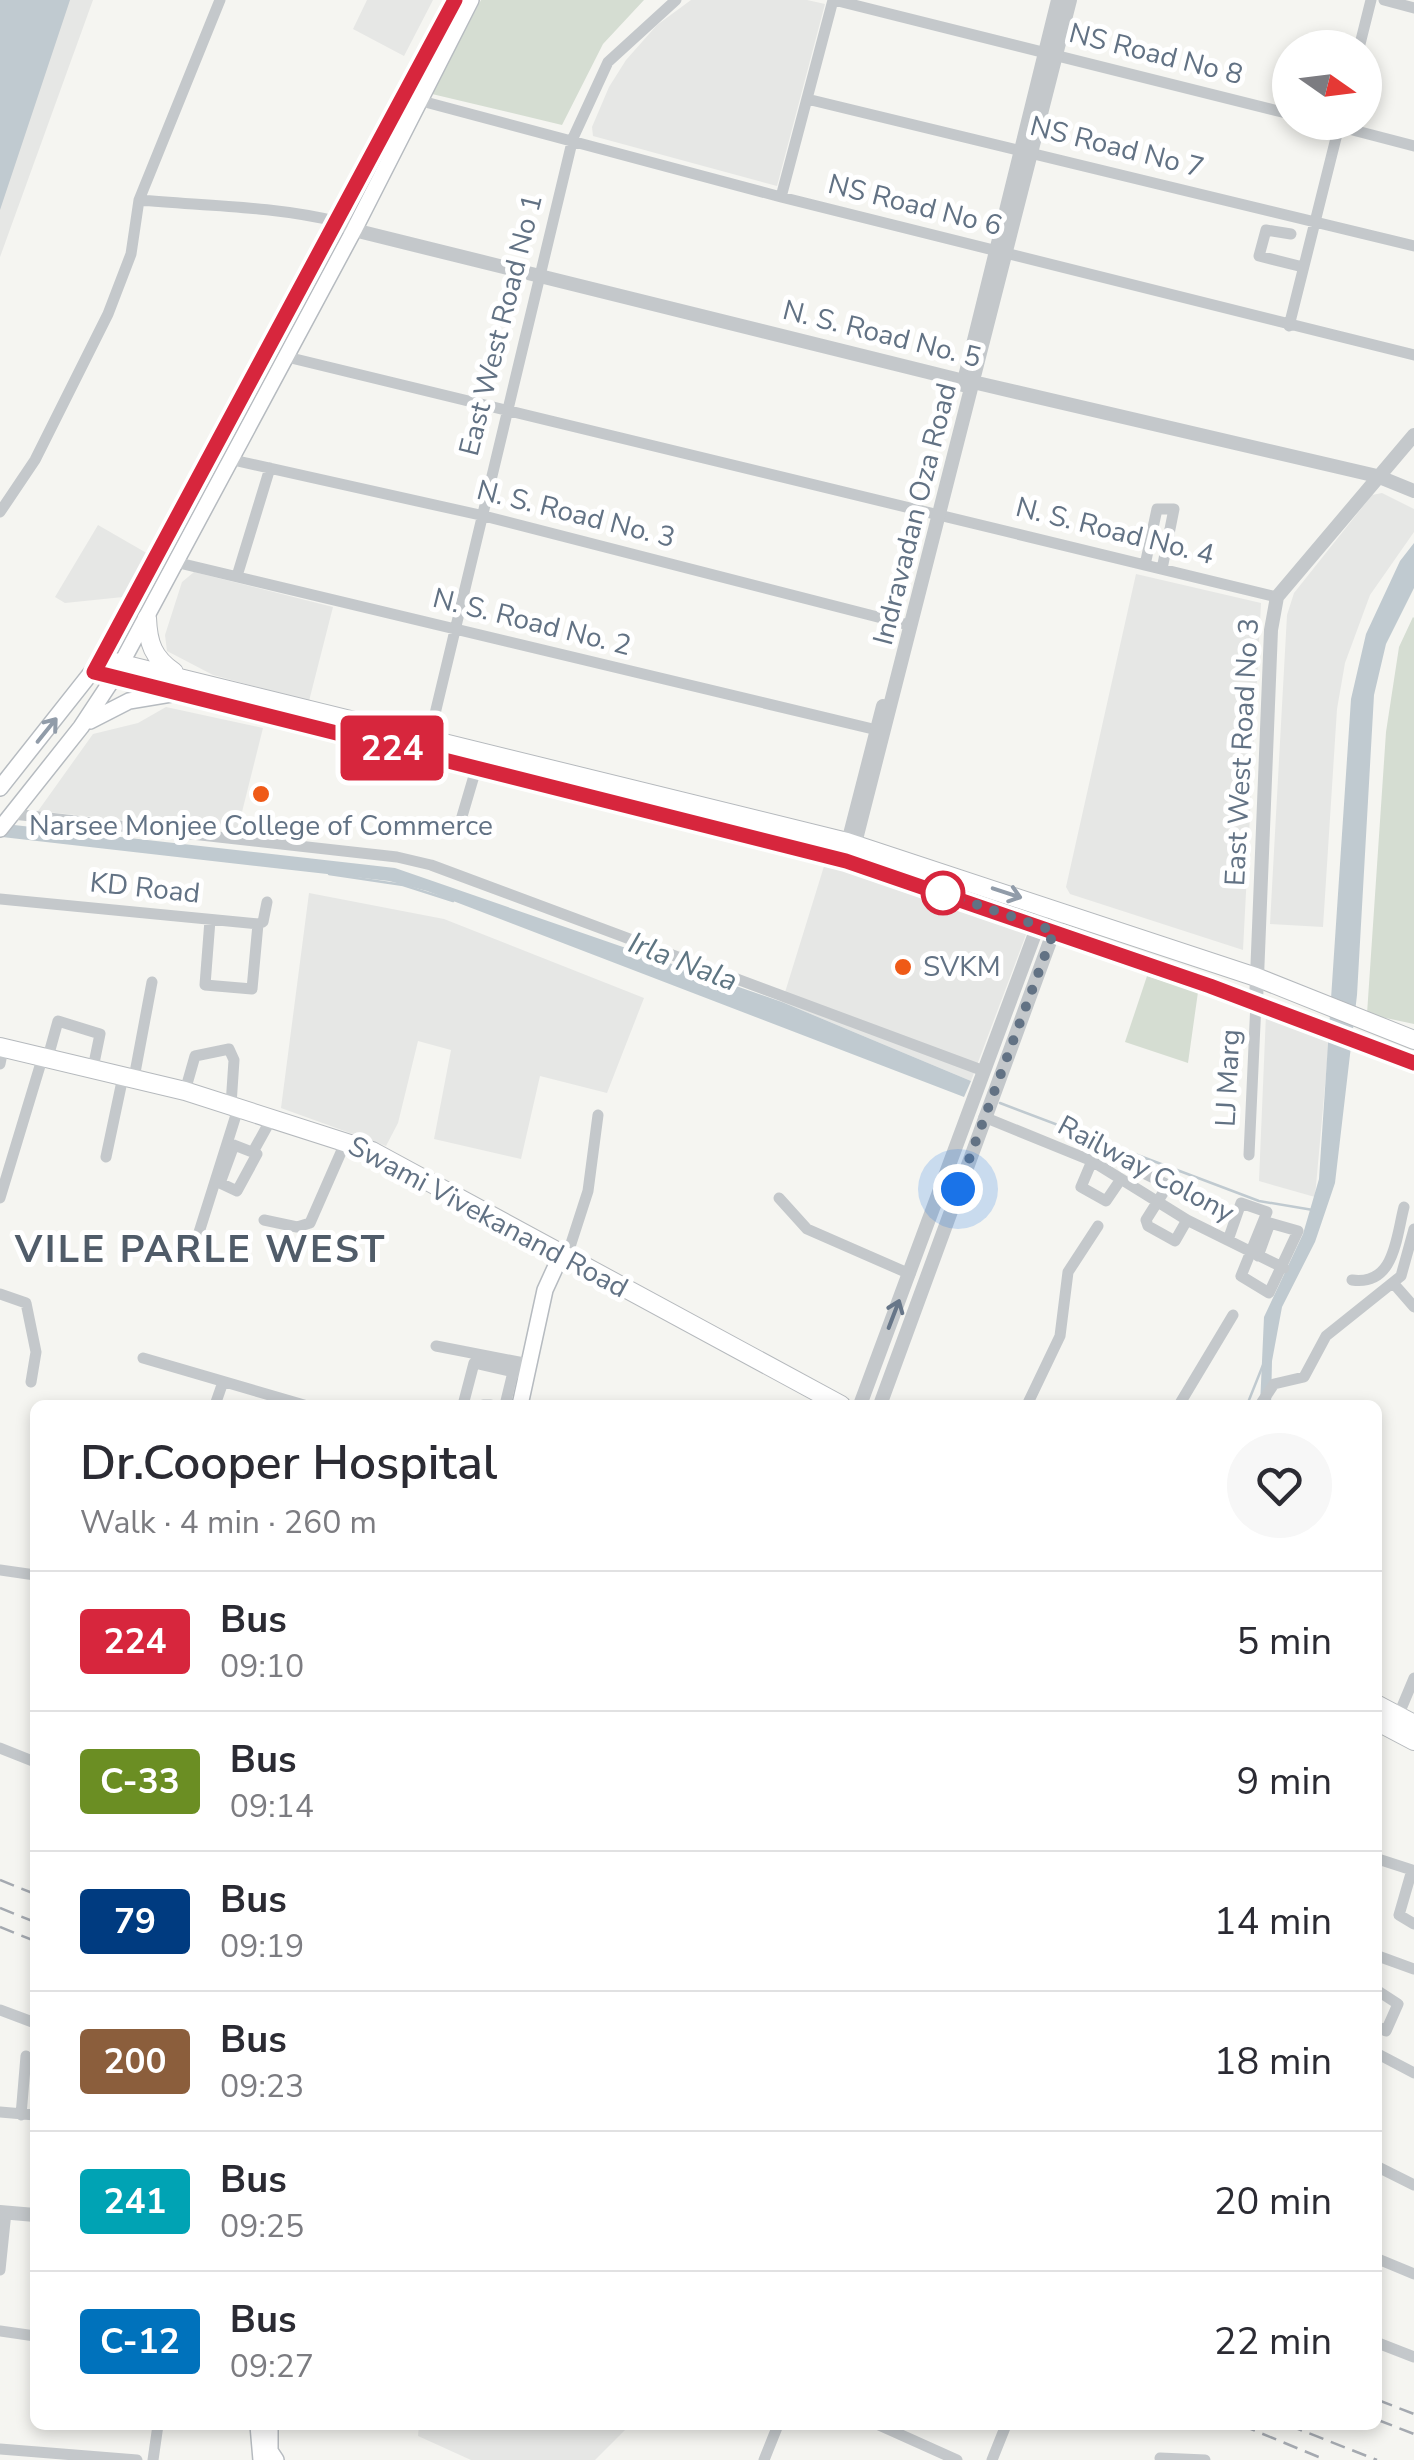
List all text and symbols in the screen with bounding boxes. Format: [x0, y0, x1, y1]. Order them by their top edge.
street label: NS Road No 8 [1065, 14, 1247, 94]
north arrow [1272, 30, 1382, 140]
map controls [1272, 30, 1382, 140]
street label: NS Road No 7 [1026, 107, 1208, 187]
street label: NS Road No 6 [824, 165, 1006, 245]
street label: East West Road No 1 [450, 190, 552, 460]
street label: N. S. Road No. 5 [779, 291, 985, 377]
street label: Indravadan Oza Road [864, 379, 966, 649]
street label: N. S. Road No. 3 [473, 471, 679, 557]
street label: N. S. Road No. 4 [1012, 488, 1218, 574]
street label: N. S. Road No. 2 [429, 579, 635, 665]
street label: East West Road No 3 [1216, 617, 1268, 887]
line badge: 224 [334, 716, 450, 780]
one-way arrow [36, 717, 58, 743]
text: 224 [360, 725, 424, 772]
marker: Narsee Monjee College of Commerce [250, 783, 272, 805]
place label: Narsee Monjee College of Commerce [29, 807, 493, 845]
street label: KD Road [88, 863, 202, 913]
unlabelled marker [922, 872, 964, 914]
one-way arrow [991, 885, 1022, 903]
water label: Irla Nala [623, 922, 743, 1002]
place label: SVKM [923, 948, 1001, 986]
marker: SVKM [892, 956, 914, 978]
street label: LJ Marg [1206, 1028, 1250, 1128]
street label: Railway Colony [1051, 1106, 1241, 1232]
street label: Swami Vivekanand Road [341, 1127, 635, 1307]
your location [933, 1164, 983, 1214]
district label: VILE PARLE WEST [14, 1224, 387, 1275]
one-way arrow [887, 1299, 905, 1330]
text: Dr.Cooper Hospital [80, 1430, 497, 1496]
button: heart [1227, 1433, 1332, 1538]
text: Walk · 4 min · 260 m [80, 1501, 377, 1544]
text: Bus [220, 1594, 287, 1645]
text: 5 min [1237, 1616, 1332, 1667]
text: 224 [103, 1618, 167, 1665]
text: 09:10 [220, 1645, 304, 1688]
text: Bus [230, 1734, 297, 1785]
text: 9 min [1237, 1756, 1332, 1807]
text: C-33 [100, 1758, 180, 1805]
text: 09:14 [230, 1785, 314, 1828]
text: Bus [220, 1874, 287, 1925]
text: 14 min [1214, 1896, 1332, 1947]
text: 79 [114, 1898, 156, 1945]
text: 09:19 [220, 1925, 304, 1968]
text: Bus [220, 2014, 287, 2065]
text: 18 min [1214, 2036, 1332, 2087]
text: 200 [103, 2038, 167, 2085]
text: 09:23 [220, 2065, 304, 2108]
text: Bus [220, 2154, 287, 2205]
text: 20 min [1214, 2176, 1332, 2227]
text: 241 [103, 2178, 167, 2225]
text: 09:25 [220, 2205, 304, 2248]
text: Bus [230, 2294, 297, 2345]
text: 22 min [1214, 2316, 1332, 2367]
text: C-12 [100, 2318, 180, 2365]
text: 09:27 [230, 2345, 314, 2388]

